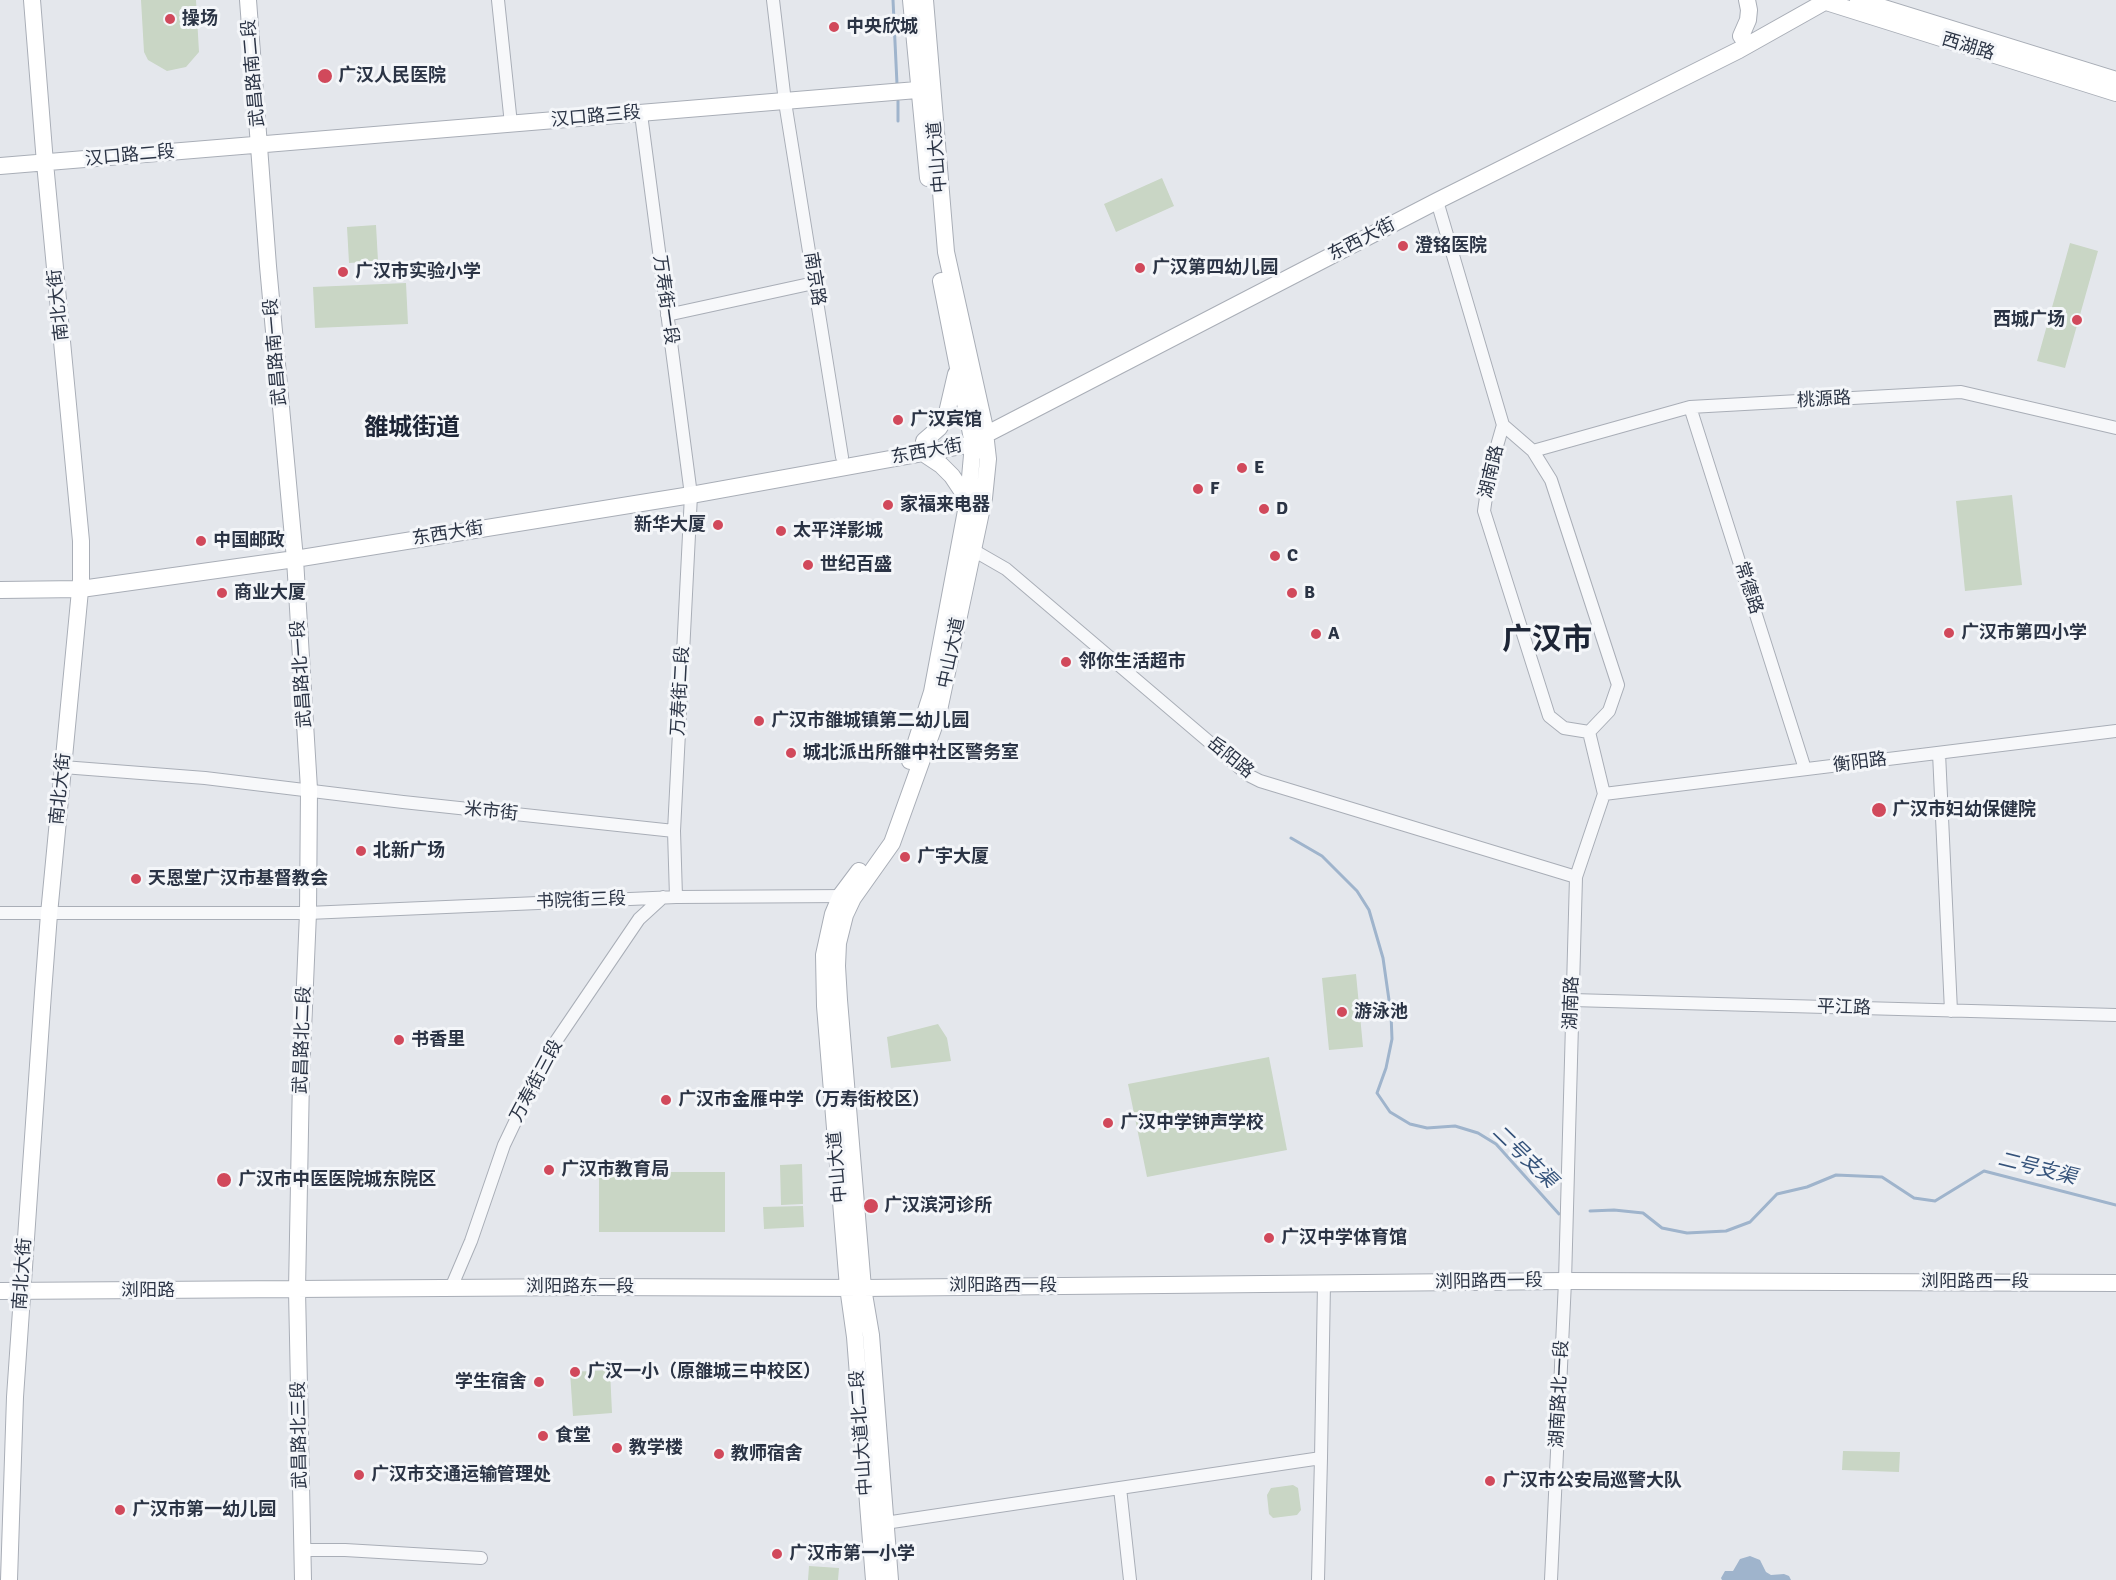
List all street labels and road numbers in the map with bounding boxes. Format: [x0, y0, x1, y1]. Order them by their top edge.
street label: 武昌路南二段 [239, 18, 269, 128]
street label: 西湖路 [1939, 29, 1997, 65]
street label: 汉口路三段 [550, 102, 642, 132]
street label: 中山大道 [924, 120, 952, 194]
street label: 汉口路二段 [84, 141, 176, 171]
street label: 东西大街 [1325, 214, 1399, 266]
street label: 南京路 [799, 251, 829, 307]
street label: 万寿街一段 [648, 254, 682, 346]
street label: 南北大街 [44, 268, 74, 342]
street label: 武昌路南一段 [261, 297, 291, 407]
street label: 桃源路 [1796, 388, 1852, 412]
street label: 东西大街 [890, 435, 964, 469]
street label: 湖南路 [1475, 443, 1509, 501]
street label: 东西大街 [411, 518, 485, 550]
street label: 常德路 [1729, 559, 1767, 617]
street label: 中山大道 [934, 616, 970, 690]
street label: 武昌路北一段 [287, 619, 317, 729]
street label: 万寿街二段 [668, 645, 694, 737]
street label: 岳阳路 [1202, 733, 1258, 783]
street label: 衡阳路 [1832, 749, 1888, 777]
street label: 南北大街 [46, 752, 76, 826]
street label: 米市街 [463, 798, 519, 826]
street label: 书院街三段 [536, 889, 626, 913]
street label: 湖南路 [1560, 976, 1584, 1030]
street label: 武昌路北二段 [290, 986, 316, 1094]
street label: 平江路 [1817, 996, 1871, 1020]
street label: 万寿街三段 [506, 1036, 568, 1126]
street label: 中山大道 [824, 1130, 852, 1204]
street label: 南北大街 [10, 1237, 36, 1311]
street label: 浏阳路西一段 [1435, 1270, 1543, 1294]
street label: 浏阳路西一段 [1921, 1271, 2029, 1293]
street label: 浏阳路西一段 [949, 1275, 1057, 1297]
street label: 浏阳路东一段 [526, 1276, 634, 1298]
street label: 浏阳路 [121, 1280, 175, 1302]
street label: 湖南路北一段 [1546, 1340, 1574, 1448]
street label: 中山大道北二段 [847, 1369, 877, 1497]
street label: 武昌路北三段 [288, 1381, 312, 1489]

